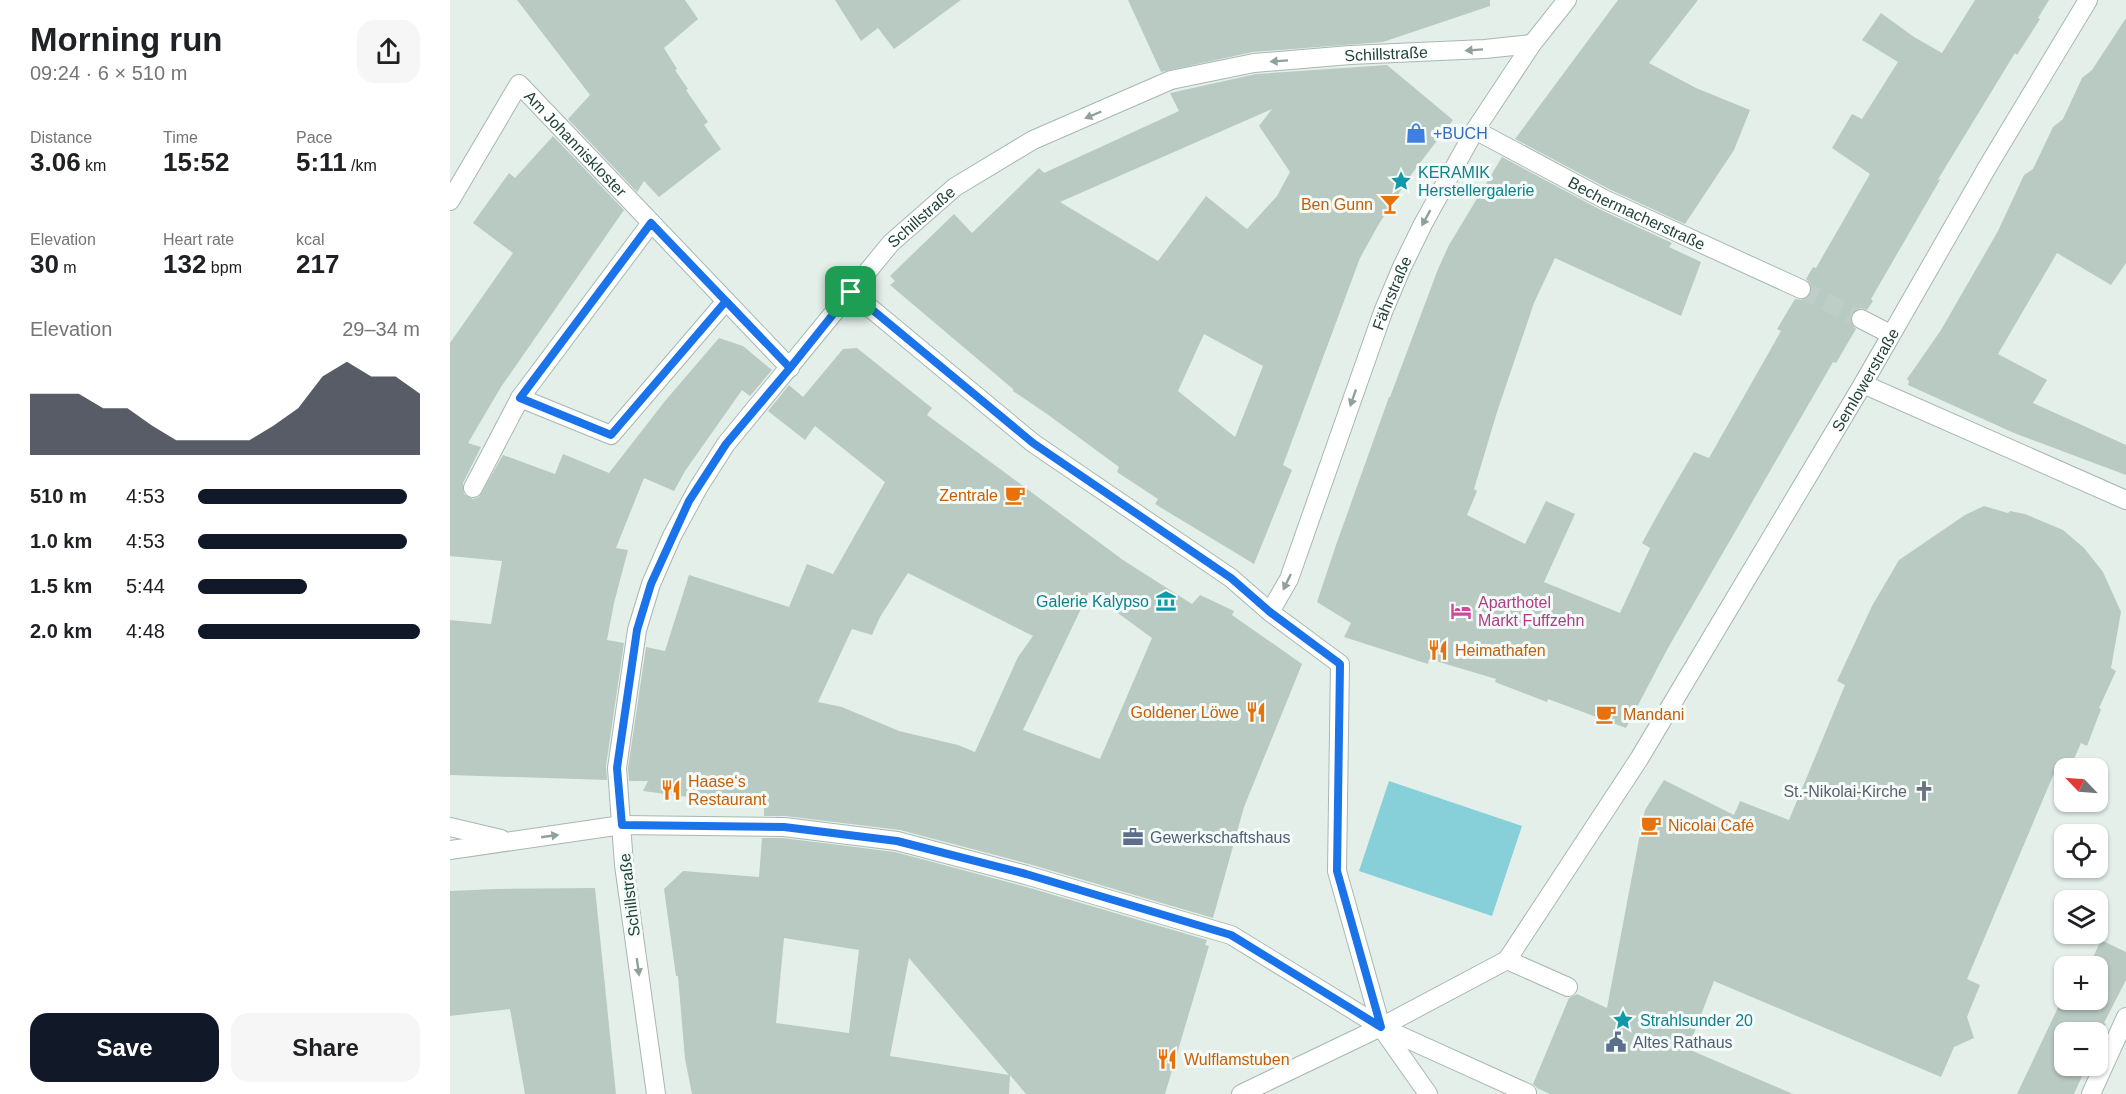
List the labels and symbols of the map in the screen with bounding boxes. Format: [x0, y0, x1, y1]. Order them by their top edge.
street label: Schillstraße [1344, 44, 1428, 64]
one-way arrow [1464, 45, 1483, 54]
one-way arrow [1269, 56, 1288, 65]
street label: Am Johanniskloster [521, 87, 630, 201]
one-way arrow [1084, 110, 1102, 120]
shop icon: +BUCH [1404, 121, 1428, 145]
place label: +BUCH [1433, 125, 1488, 142]
place label: KERAMIK Herstellergalerie [1418, 164, 1535, 199]
place icon: KERAMIK Herstellergalerie [1389, 169, 1413, 193]
street label: Bechermacherstraße [1565, 174, 1708, 253]
street label: Schillstraße [884, 183, 958, 251]
bar icon: Ben Gunn [1378, 192, 1402, 216]
place label: Ben Gunn [1301, 196, 1373, 213]
one-way arrow [1421, 210, 1431, 227]
street label: Fährstraße [1369, 253, 1415, 332]
pin [825, 266, 876, 317]
street label: Semlowerstraße [1829, 325, 1902, 435]
one-way arrow [1347, 389, 1357, 407]
cafe icon: Zentrale [1003, 483, 1027, 507]
place label: Zentrale [939, 487, 998, 504]
one-way arrow [1282, 573, 1292, 590]
museum icon: Galerie Kalypso [1154, 589, 1178, 613]
place label: Galerie Kalypso [1036, 593, 1149, 610]
place label: Aparthotel Markt Fuffzehn [1478, 594, 1584, 629]
hotel icon: Aparthotel Markt Fuffzehn [1449, 599, 1473, 623]
restaurant icon: Heimathafen [1426, 638, 1450, 662]
place label: Heimathafen [1455, 642, 1546, 659]
restaurant icon: Goldener Löwe [1244, 700, 1268, 724]
cafe icon: Mandani [1594, 702, 1618, 726]
place label: Goldener Löwe [1130, 704, 1239, 721]
place label: Mandani [1623, 706, 1684, 723]
north arrow [2054, 758, 2108, 812]
place label: Haase‘s Restaurant [688, 773, 767, 808]
restaurant icon: Haase‘s Restaurant [659, 778, 683, 802]
church icon: St.-Nikolai-Kirche [1912, 779, 1936, 803]
place label: St.-Nikolai-Kirche [1783, 783, 1907, 800]
cafe icon: Nicolai Café [1639, 813, 1663, 837]
place label: Nicolai Café [1668, 817, 1754, 834]
office icon: Gewerkschaftshaus [1121, 825, 1145, 849]
place label: Gewerkschaftshaus [1150, 829, 1291, 846]
one-way arrow [540, 831, 559, 840]
street label: Schillstraße [616, 852, 643, 937]
one-way arrow [633, 957, 642, 976]
place icon: Strahlsunder 20 [1611, 1008, 1635, 1032]
place label: Strahlsunder 20 [1640, 1012, 1753, 1029]
public building icon: Altes Rathaus [1604, 1030, 1628, 1054]
place label: Altes Rathaus [1633, 1034, 1733, 1051]
restaurant icon: Wulflamstuben [1155, 1047, 1179, 1071]
place label: Wulflamstuben [1184, 1051, 1290, 1068]

